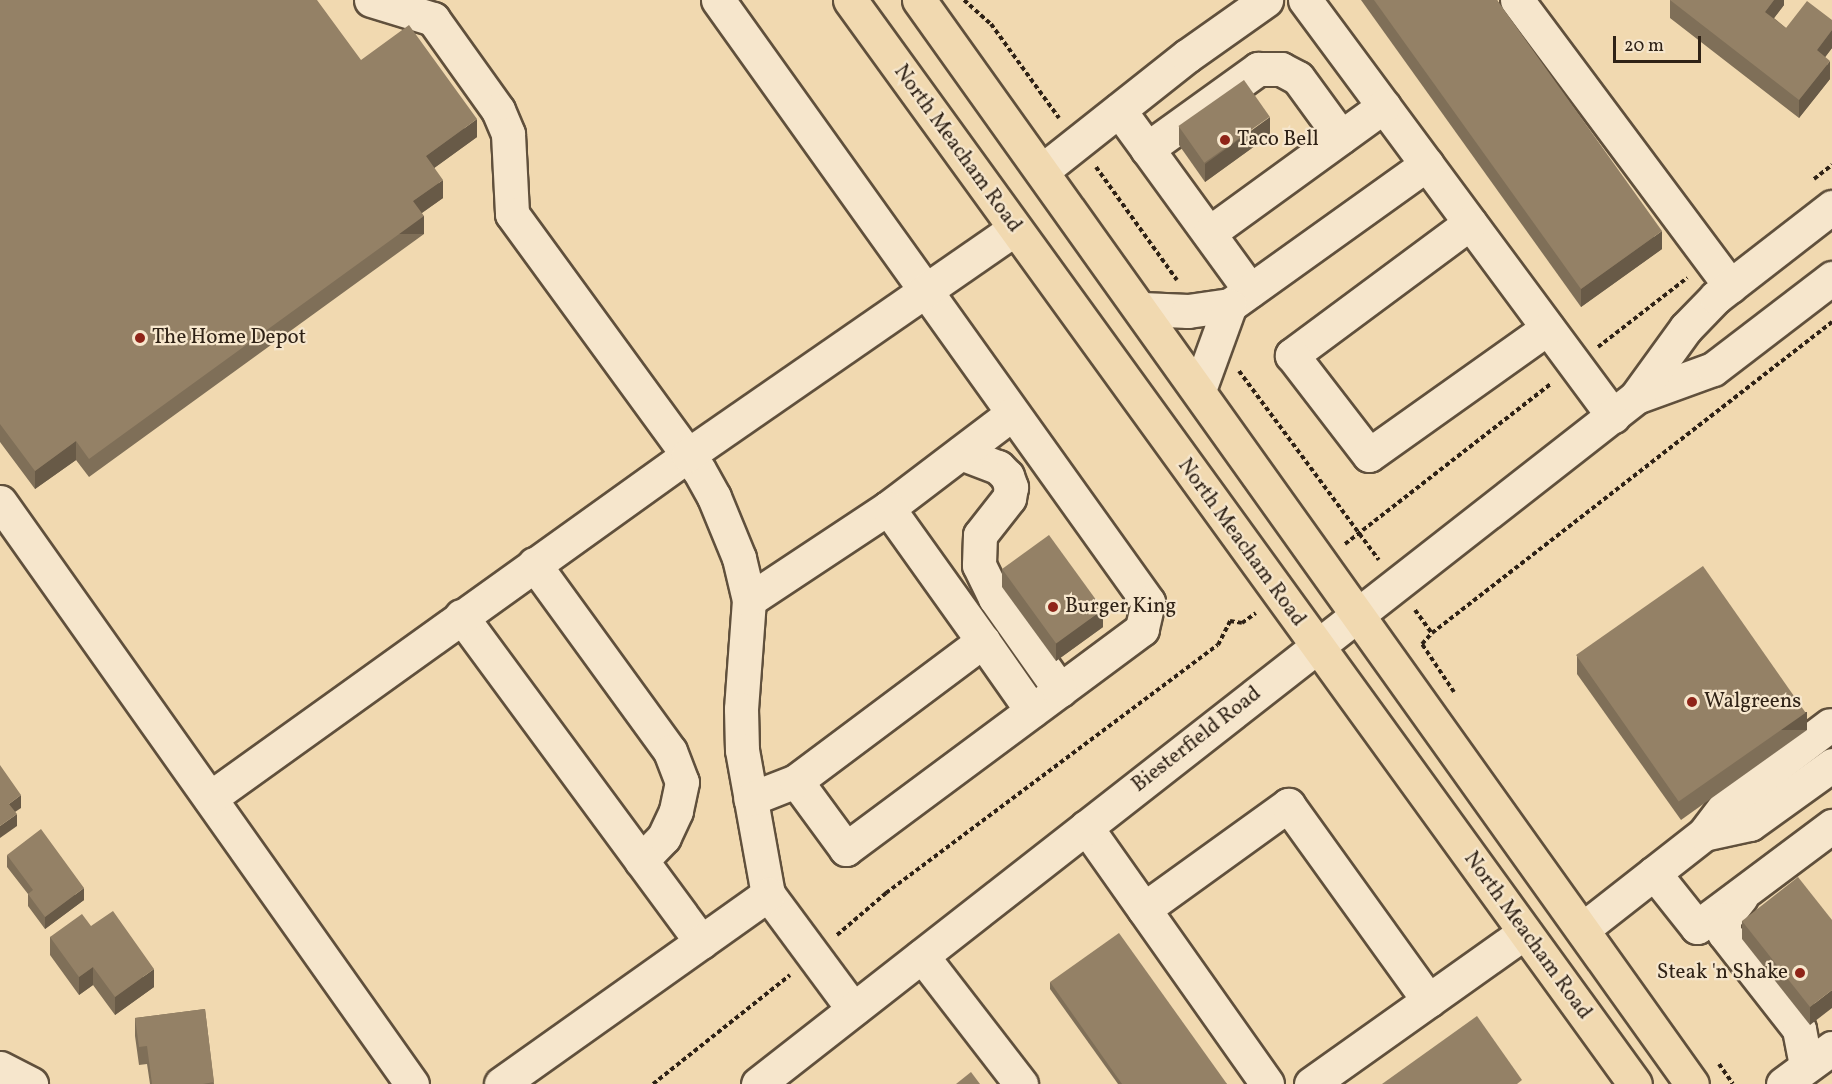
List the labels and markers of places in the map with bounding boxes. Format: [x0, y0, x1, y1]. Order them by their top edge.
place label: Taco Bell [1237, 127, 1319, 153]
marker: Taco Bell [1218, 133, 1232, 147]
place label: The Home Depot [152, 325, 306, 351]
marker: The Home Depot [133, 331, 147, 345]
place label: Burger King [1065, 594, 1176, 620]
marker: Burger King [1046, 600, 1060, 614]
place label: Walgreens [1704, 689, 1801, 715]
marker: Walgreens [1685, 695, 1699, 709]
place label: Steak 'n Shake [1657, 960, 1788, 986]
marker: Steak 'n Shake [1793, 966, 1807, 980]

